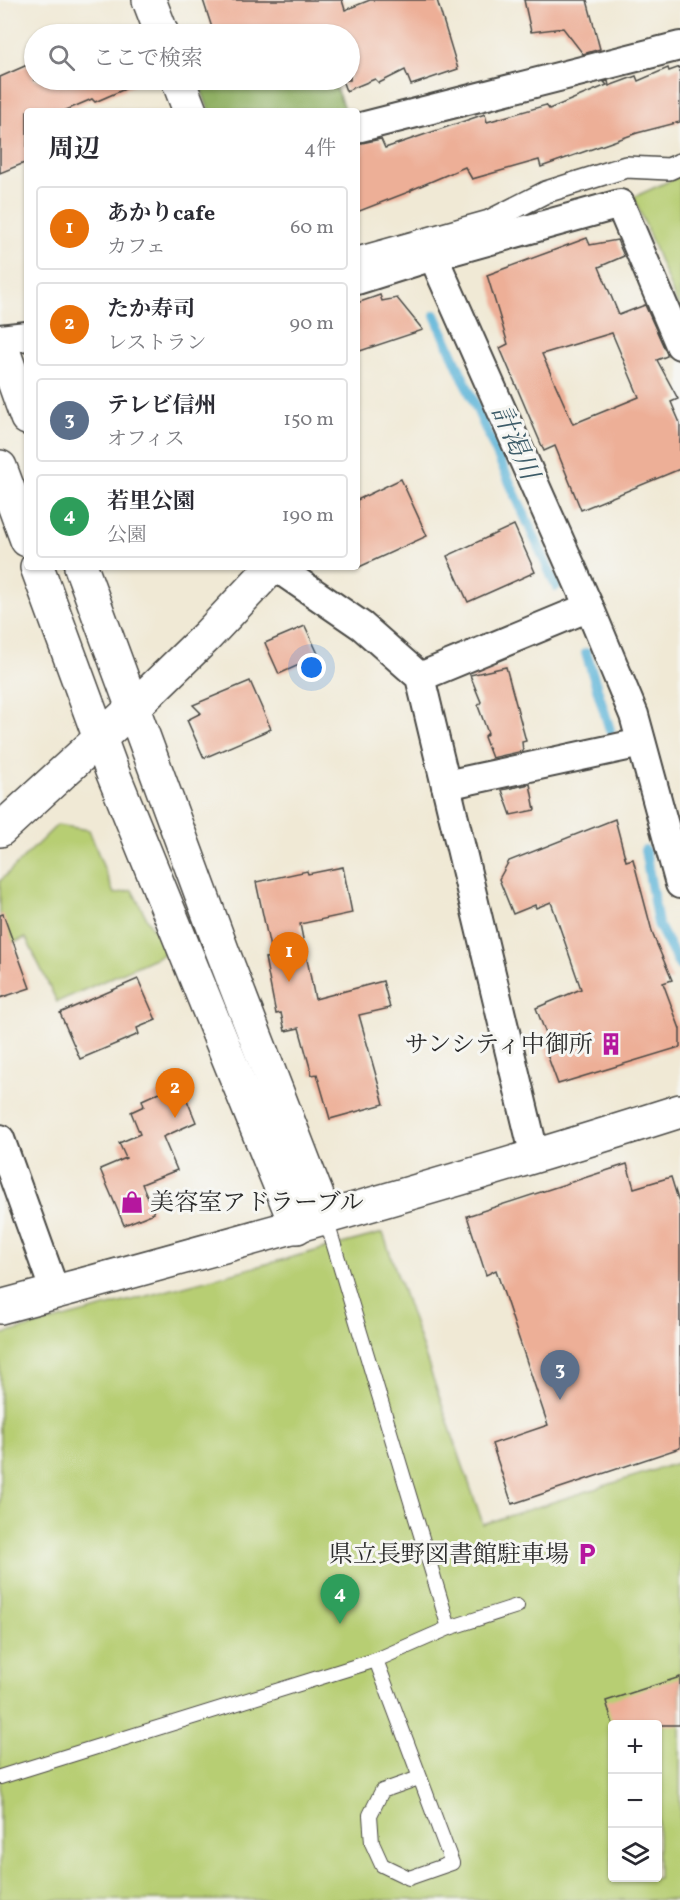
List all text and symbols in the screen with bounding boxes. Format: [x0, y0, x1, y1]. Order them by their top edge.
search box [24, 24, 360, 90]
icon: search [45, 41, 78, 74]
text: ここで検索 [93, 44, 203, 75]
text: 周辺 [48, 132, 100, 168]
text: 4件 [304, 135, 336, 163]
text: あかりcafe [107, 199, 215, 230]
text: 1 [65, 214, 74, 242]
text: 60 m [290, 214, 334, 242]
text: カフェ [107, 234, 166, 262]
text: たか寿司 [107, 295, 195, 326]
text: 2 [64, 310, 75, 338]
text: 90 m [290, 310, 334, 338]
text: レストラン [107, 330, 206, 358]
text: テレビ信州 [107, 391, 217, 422]
water label: 計渇川 [482, 400, 548, 488]
text: 3 [64, 406, 75, 434]
text: 150 m [283, 406, 334, 434]
text: オフィス [107, 426, 185, 454]
text: 若里公園 [107, 487, 195, 518]
text: 4 [63, 502, 76, 530]
text: 190 m [282, 502, 334, 530]
text: 公園 [107, 522, 147, 550]
your location [297, 653, 326, 682]
pin: 1 [270, 932, 308, 982]
place label: サンシティ中御所 [405, 1029, 593, 1063]
building icon: サンシティ中御所 [598, 1031, 624, 1057]
pin: 2 [156, 1068, 195, 1118]
place label: 美容室アドラーブル [150, 1187, 364, 1221]
shop icon: 美容室アドラーブル [119, 1189, 145, 1215]
pin: 3 [540, 1350, 580, 1400]
place label: 県立長野図書館駐車場 [329, 1539, 569, 1573]
parking icon: 県立長野図書館駐車場 [574, 1541, 600, 1567]
pin: 4 [320, 1574, 360, 1624]
map controls [608, 1720, 662, 1882]
button: + [608, 1720, 662, 1774]
button: − [608, 1774, 662, 1828]
button: layers [608, 1828, 662, 1882]

